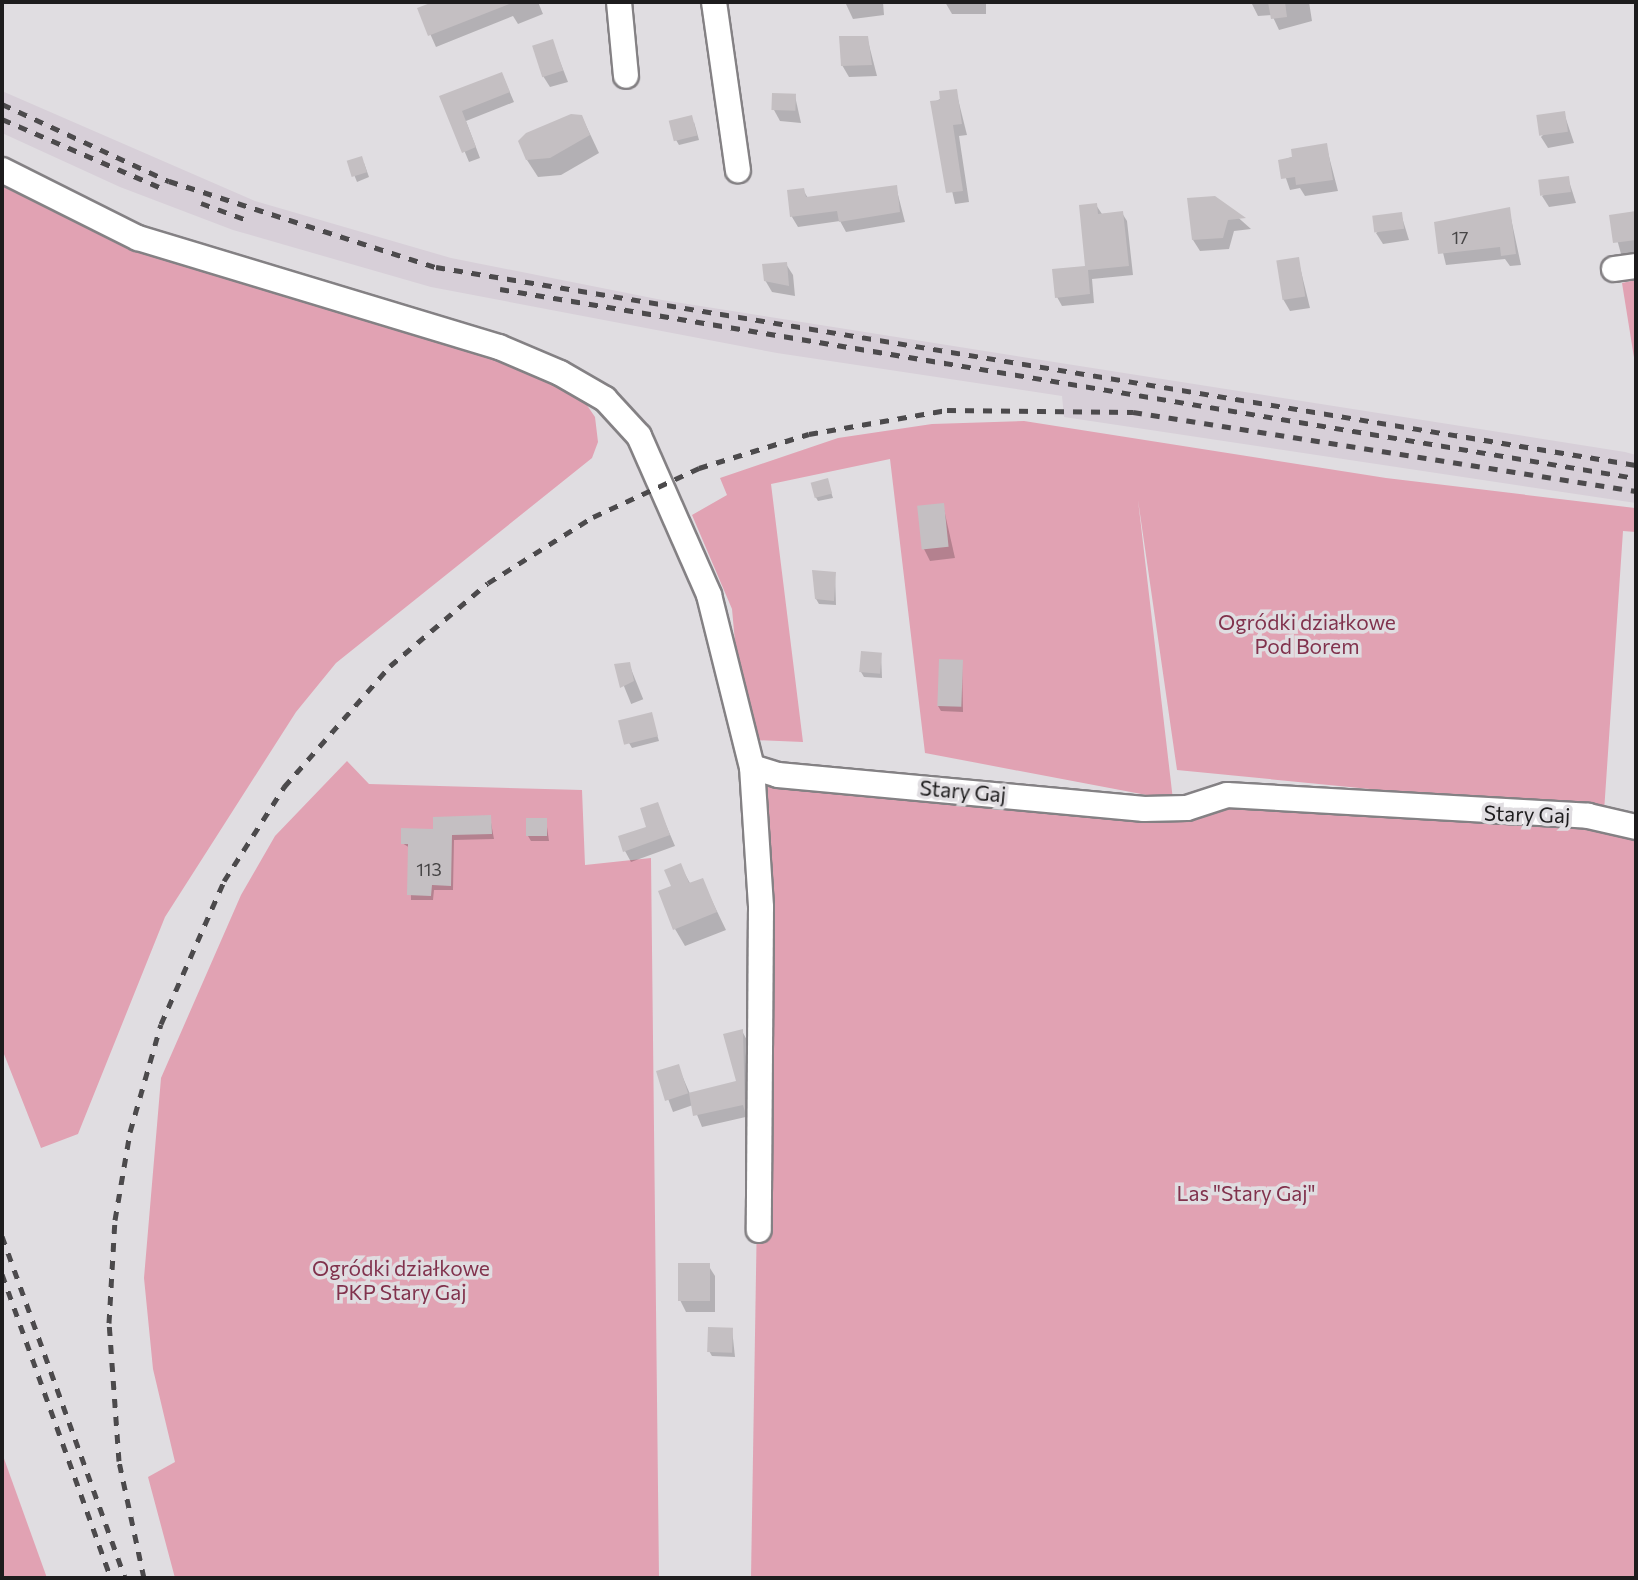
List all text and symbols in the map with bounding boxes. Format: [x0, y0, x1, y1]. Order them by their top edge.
house number: 17 [1451, 226, 1469, 248]
park label: Ogródki działkowe Pod Borem [1218, 609, 1396, 659]
street label: Stary Gaj [919, 775, 1007, 807]
street label: Stary Gaj [1483, 800, 1571, 828]
house number: 113 [416, 858, 442, 880]
park label: Las "Stary Gaj" [1177, 1180, 1315, 1206]
park label: Ogródki działkowe PKP Stary Gaj [312, 1255, 490, 1305]

